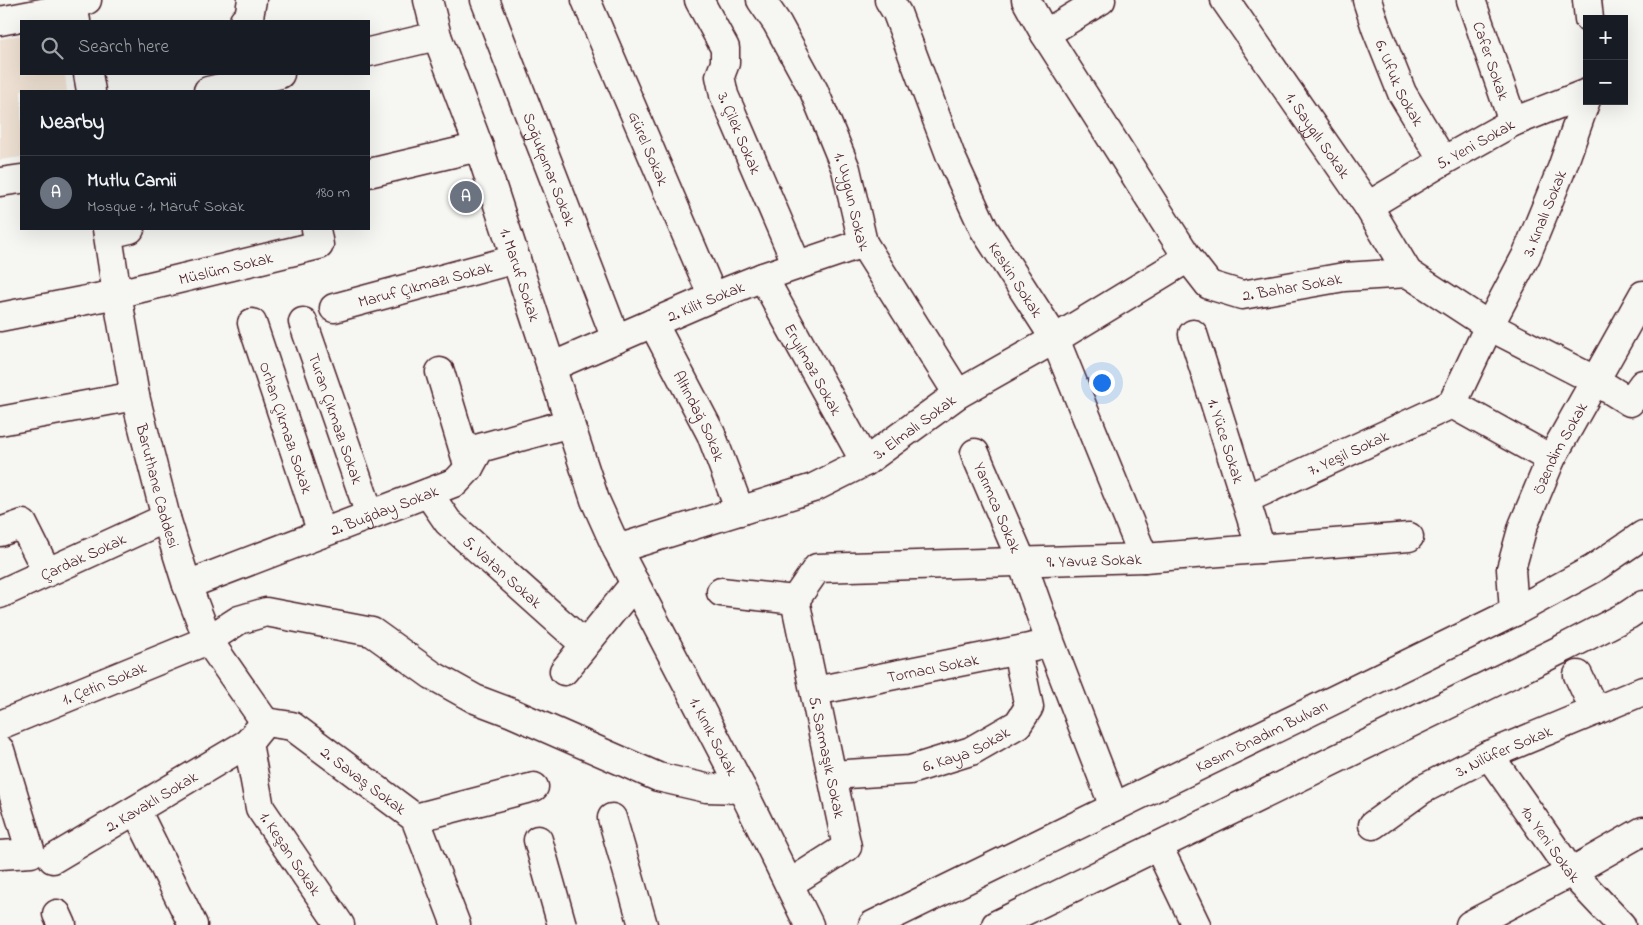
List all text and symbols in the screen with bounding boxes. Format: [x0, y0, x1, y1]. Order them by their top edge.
map controls [1583, 15, 1628, 105]
button: + [1583, 15, 1628, 60]
street label: Cafer Sokak [1465, 19, 1515, 105]
search box [20, 20, 370, 75]
icon: search [38, 34, 66, 62]
text: Search here [78, 34, 169, 61]
street label: 6. Ufuk Sokak [1368, 37, 1430, 132]
button: − [1583, 60, 1628, 105]
street label: 1. Saygılı Sokak [1278, 88, 1356, 185]
street label: 3. Çilek Sokak [710, 89, 767, 179]
text: Nearby [40, 108, 104, 138]
street label: Gürel Sokak [621, 108, 674, 191]
street label: Soğukpınar Sokak [516, 109, 582, 231]
street label: 5. Yeni Sokak [1432, 113, 1520, 176]
street label: 1. Uygun Sokak [826, 149, 875, 257]
street label: 3. Kınalı Sokak [1517, 166, 1574, 260]
text: Mutlu Camii [87, 168, 177, 195]
pin: A [450, 178, 482, 216]
text: A [51, 181, 61, 205]
text: 180 m [316, 181, 350, 205]
text: Mosque · 1. Maruf Sokak [87, 195, 244, 219]
street label: 1. Maruf Sokak [492, 225, 546, 326]
street label: Keskin Sokak [981, 238, 1049, 324]
street label: Müslüm Sokak [177, 246, 277, 293]
street label: Maruf Çıkmazı Sokak [356, 256, 496, 315]
street label: 2. Bahar Sokak [1241, 267, 1345, 309]
street label: 2. Kilit Sokak [664, 275, 749, 329]
street label: Eryılmaz Sokak [777, 320, 847, 421]
street label: Turan Çıkmazı Sokak [301, 350, 369, 489]
street label: Orhan Çıkmazı Sokak [252, 359, 318, 498]
street label: Altındağ Sokak [666, 367, 731, 466]
your location [1089, 370, 1115, 396]
street label: 3. Elmalı Sokak [869, 389, 962, 466]
street label: 1. Yüce Sokak [1200, 396, 1250, 488]
street label: Özendim Sokak [1527, 397, 1595, 499]
street label: Baruthane Caddesi [128, 420, 185, 552]
street label: 7. Yeşil Sokak [1304, 424, 1394, 483]
street label: Yarımca Sokak [966, 459, 1027, 558]
street label: 2. Buğday Sokak [327, 480, 443, 543]
street label: Çardak Sokak [37, 527, 131, 588]
street label: 5. Vatan Sokak [457, 531, 547, 616]
street label: 9. Yavuz Sokak [1046, 548, 1143, 575]
street label: Tornacı Sokak [885, 648, 982, 690]
street label: 1. Çetin Sokak [59, 656, 151, 712]
street label: 1. Kınık Sokak [682, 693, 744, 781]
street label: 5. Sarmaşık Sokak [801, 694, 851, 822]
street label: Kasım Önadım Bulvarı [1192, 695, 1332, 780]
street label: 3. Nilüfer Sokak [1452, 720, 1557, 784]
street label: 6. Kaya Sokak [920, 721, 1016, 779]
street label: 2. Savaş Sokak [315, 741, 412, 822]
street label: 2. Kavaklı Sokak [101, 765, 204, 839]
street label: 10. Yeni Sokak [1514, 801, 1586, 889]
street label: 1. Keşan Sokak [252, 807, 327, 902]

